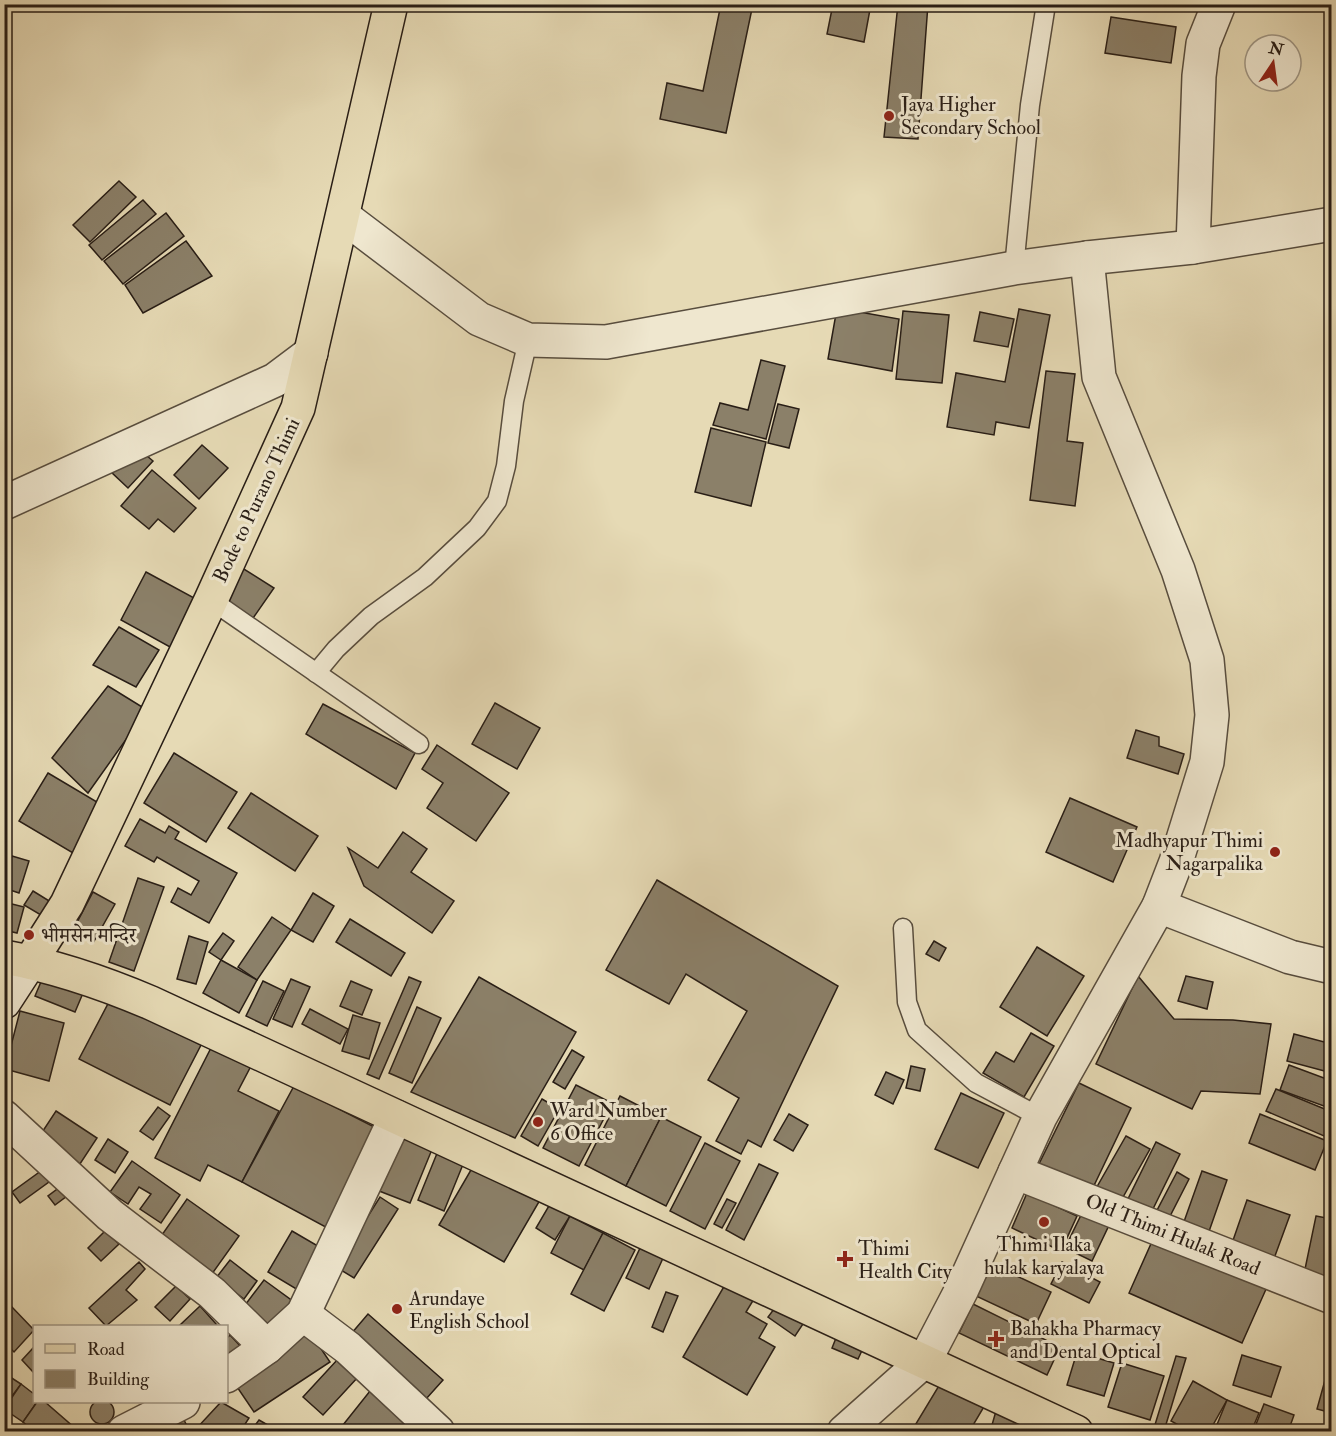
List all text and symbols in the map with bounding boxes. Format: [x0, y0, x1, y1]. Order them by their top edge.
north arrow [1243, 33, 1303, 93]
text: N [1266, 38, 1286, 61]
place label: Jaya Higher Secondary School [900, 92, 1041, 140]
marker: Jaya Higher Secondary School [882, 109, 896, 123]
street label: Bode to Purano Thimi [207, 414, 306, 586]
place label: Madhyapur Thimi Nagarpalika [1115, 828, 1264, 877]
marker: Madhyapur Thimi Nagarpalika [1268, 845, 1282, 859]
place label: भीमसेन मन्दिर [41, 923, 138, 948]
marker: भीमसेन मन्दिर [22, 928, 36, 942]
place label: Ward Number 6 Office [549, 1098, 668, 1146]
marker: Ward Number 6 Office [531, 1115, 545, 1129]
street label: Old Thimi Hulak Road [1082, 1188, 1264, 1281]
marker: Thimi Ilaka hulak karyalaya [1037, 1215, 1051, 1229]
place label: Thimi Ilaka hulak karyalaya [984, 1232, 1105, 1280]
place label: Thimi Health City [858, 1236, 953, 1284]
marker: Thimi Health City [836, 1250, 854, 1268]
place label: Arundaye English School [408, 1286, 529, 1334]
marker: Arundaye English School [390, 1302, 404, 1316]
place label: Bahakha Pharmacy and Dental Optical [1010, 1316, 1162, 1365]
legend [33, 1325, 228, 1403]
marker: Bahakha Pharmacy and Dental Optical [987, 1330, 1005, 1348]
text: Road [87, 1338, 125, 1361]
text: Building [87, 1368, 150, 1391]

